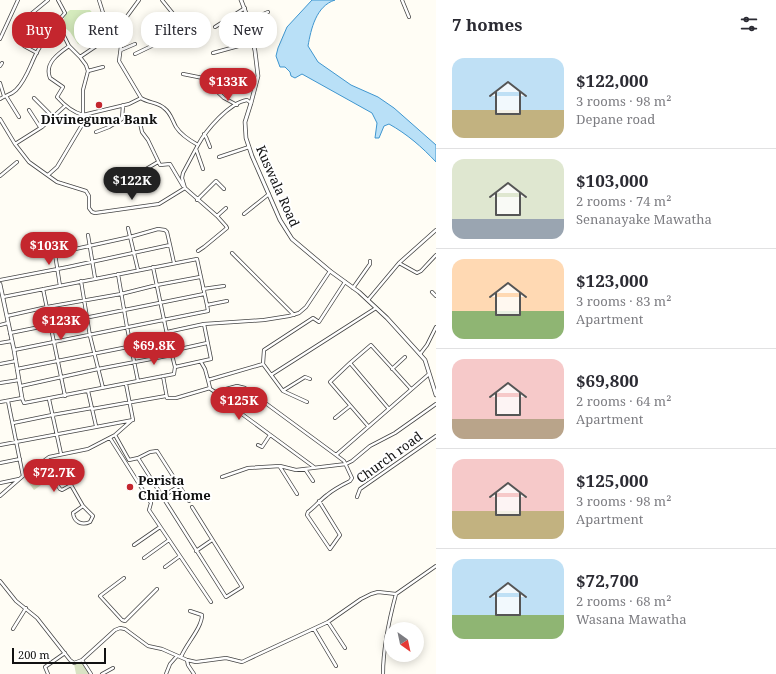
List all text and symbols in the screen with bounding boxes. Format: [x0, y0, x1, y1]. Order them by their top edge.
chip: Buy [12, 12, 66, 48]
chip: Rent [74, 12, 133, 48]
chip: Filters [141, 12, 211, 48]
chip: New [219, 12, 277, 48]
text: 7 homes [452, 13, 522, 36]
icon: filters [738, 13, 760, 35]
pin: $133K [200, 68, 256, 102]
text: $122,000 [576, 69, 648, 92]
text: $133K [209, 72, 247, 90]
icon: home [484, 74, 532, 122]
text: 3 rooms · 98 m² [576, 92, 671, 110]
marker: Divineguma Bank [94, 100, 104, 110]
place label: Divineguma Bank [41, 110, 158, 128]
text: Depane road [576, 110, 655, 128]
street label: Kuswala Road [252, 142, 304, 230]
pin: $122K [104, 167, 160, 201]
text: $103,000 [576, 169, 648, 192]
text: $122K [113, 171, 151, 189]
icon: home [484, 175, 532, 223]
text: 2 rooms · 74 m² [576, 192, 671, 210]
text: Senanayake Mawatha [576, 210, 712, 228]
pin: $103K [21, 232, 77, 266]
text: $103K [30, 236, 68, 254]
text: $123,000 [576, 269, 648, 292]
icon: home [484, 275, 532, 323]
text: 3 rooms · 83 m² [576, 292, 671, 310]
pin: $123K [33, 307, 89, 341]
text: Apartment [576, 310, 643, 328]
text: $123K [42, 311, 80, 329]
pin: $69.8K [121, 332, 187, 366]
text: $69.8K [133, 336, 175, 354]
text: $69,800 [576, 369, 639, 392]
icon: home [484, 375, 532, 423]
pin: $125K [211, 387, 267, 421]
text: $125K [220, 391, 258, 409]
text: 2 rooms · 64 m² [576, 392, 671, 410]
text: Apartment [576, 410, 643, 428]
street label: Church road [352, 427, 426, 487]
pin: $72.7K [21, 459, 87, 493]
text: $72.7K [33, 463, 75, 481]
text: $125,000 [576, 469, 648, 492]
place label: Perista Chid Home [138, 471, 211, 504]
icon: home [484, 475, 532, 523]
marker: Perista Chid Home [125, 482, 135, 492]
text: 3 rooms · 98 m² [576, 492, 671, 510]
text: Apartment [576, 510, 643, 528]
text: $72,700 [576, 569, 639, 592]
icon: home [484, 575, 532, 623]
text: 2 rooms · 68 m² [576, 592, 671, 610]
text: Wasana Mawatha [576, 610, 686, 628]
north arrow [384, 622, 424, 662]
map controls [384, 622, 424, 662]
scale bar [12, 646, 106, 665]
text: 200 m [18, 647, 50, 662]

